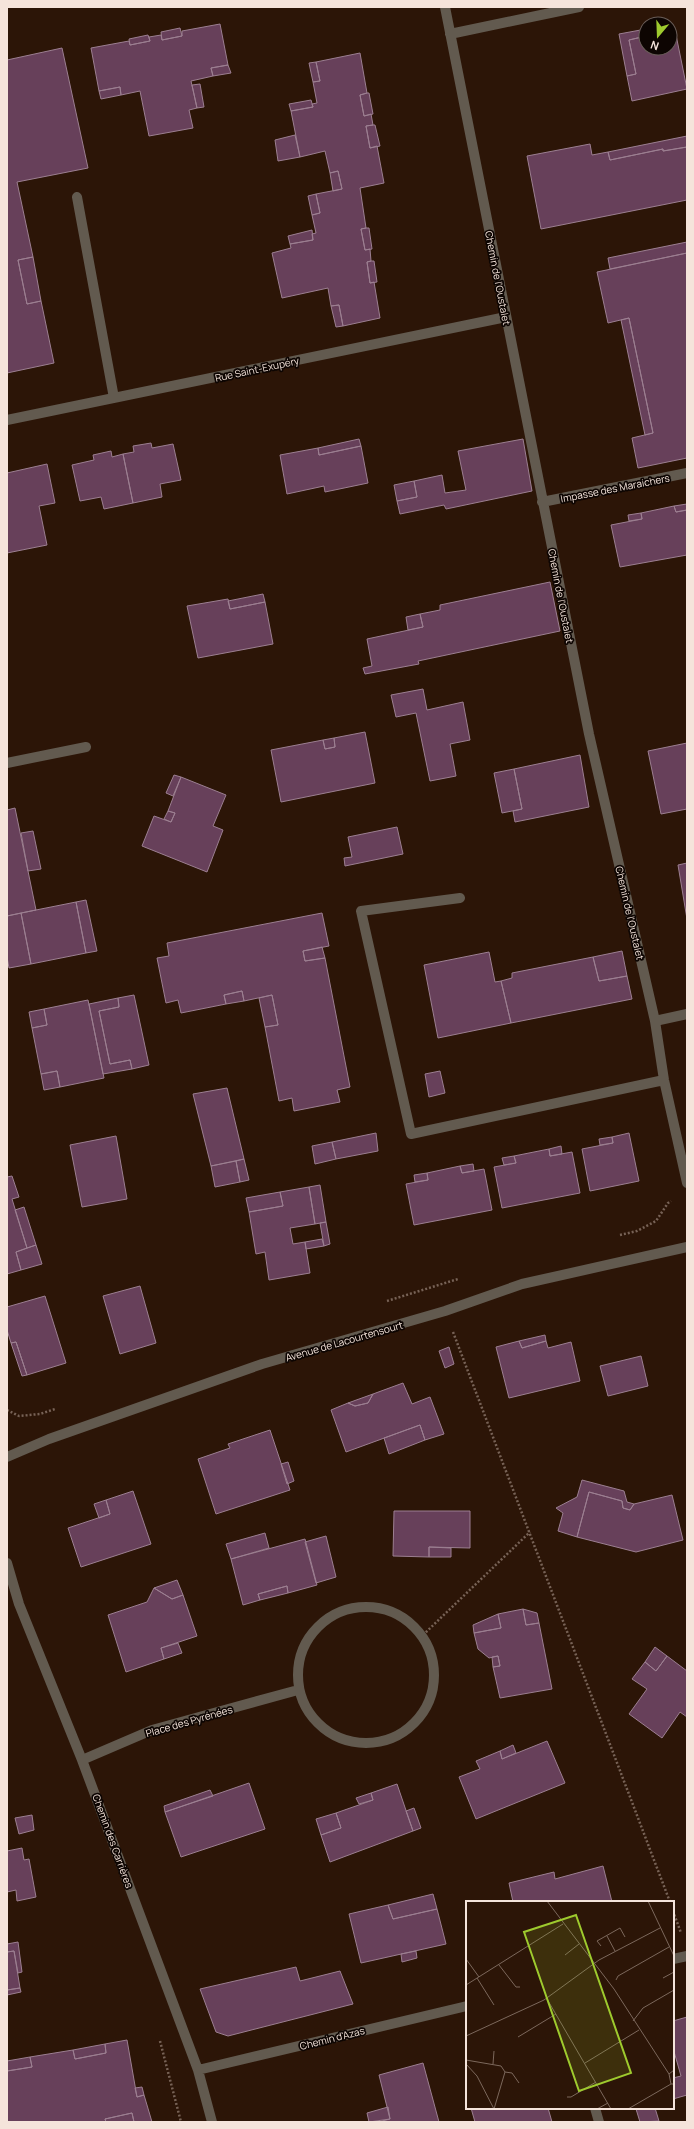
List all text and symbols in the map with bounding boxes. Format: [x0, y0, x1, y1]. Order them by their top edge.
north arrow [638, 16, 678, 56]
text: N [648, 38, 661, 54]
street label: Chemin de l'Oustalet [482, 230, 514, 326]
street label: Rue Saint-Exupéry [214, 353, 301, 385]
street label: Impasse des Maraichers [559, 471, 671, 505]
street label: Chemin de l'Oustalet [545, 548, 577, 644]
street label: Chemin de l'Oustalet [612, 865, 648, 961]
street label: Avenue de Lacourtensourt [284, 1318, 404, 1364]
street label: Place des Pyrénées [144, 1702, 234, 1740]
street label: Chemin des Carrières [89, 1792, 137, 1890]
inset map [466, 1901, 674, 2109]
street label: Chemin d'Azas [298, 2023, 366, 2053]

